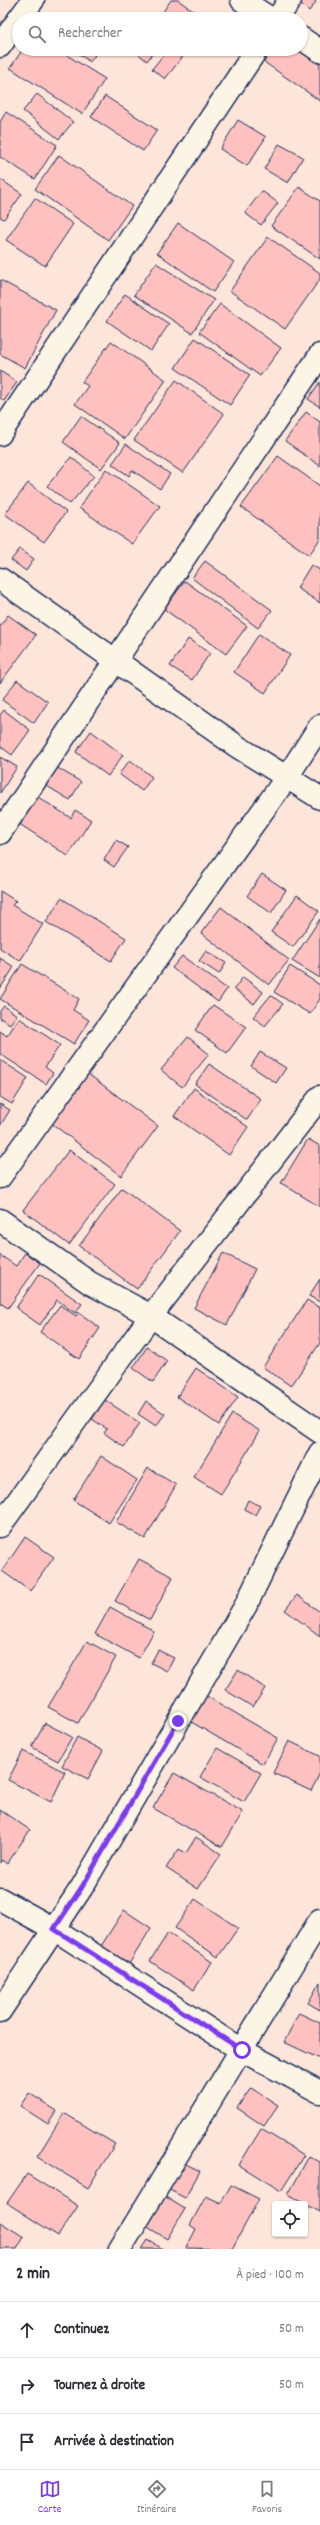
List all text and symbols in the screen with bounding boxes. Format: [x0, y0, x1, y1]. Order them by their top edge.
search box [12, 12, 308, 56]
icon: search [26, 23, 48, 45]
text: Rechercher [58, 23, 122, 45]
route end [169, 1712, 187, 1730]
route start [233, 2041, 251, 2059]
map controls [272, 2201, 308, 2237]
button: locate [272, 2201, 308, 2237]
text: 2 min [16, 2263, 50, 2287]
text: À pied · 100 m [236, 2266, 304, 2285]
icon: ahead [16, 2319, 38, 2341]
text: Continuez [54, 2319, 109, 2341]
text: 50 m [279, 2320, 304, 2339]
icon: right [16, 2375, 38, 2397]
text: Tournez à droite [54, 2375, 145, 2397]
text: 50 m [279, 2376, 304, 2395]
icon: arrive [16, 2431, 38, 2453]
text: Arrivée à destination [54, 2431, 174, 2453]
tab: Carte [38, 2478, 61, 2518]
tab: Itinéraire [137, 2478, 176, 2518]
tab: Favoris [252, 2478, 282, 2518]

